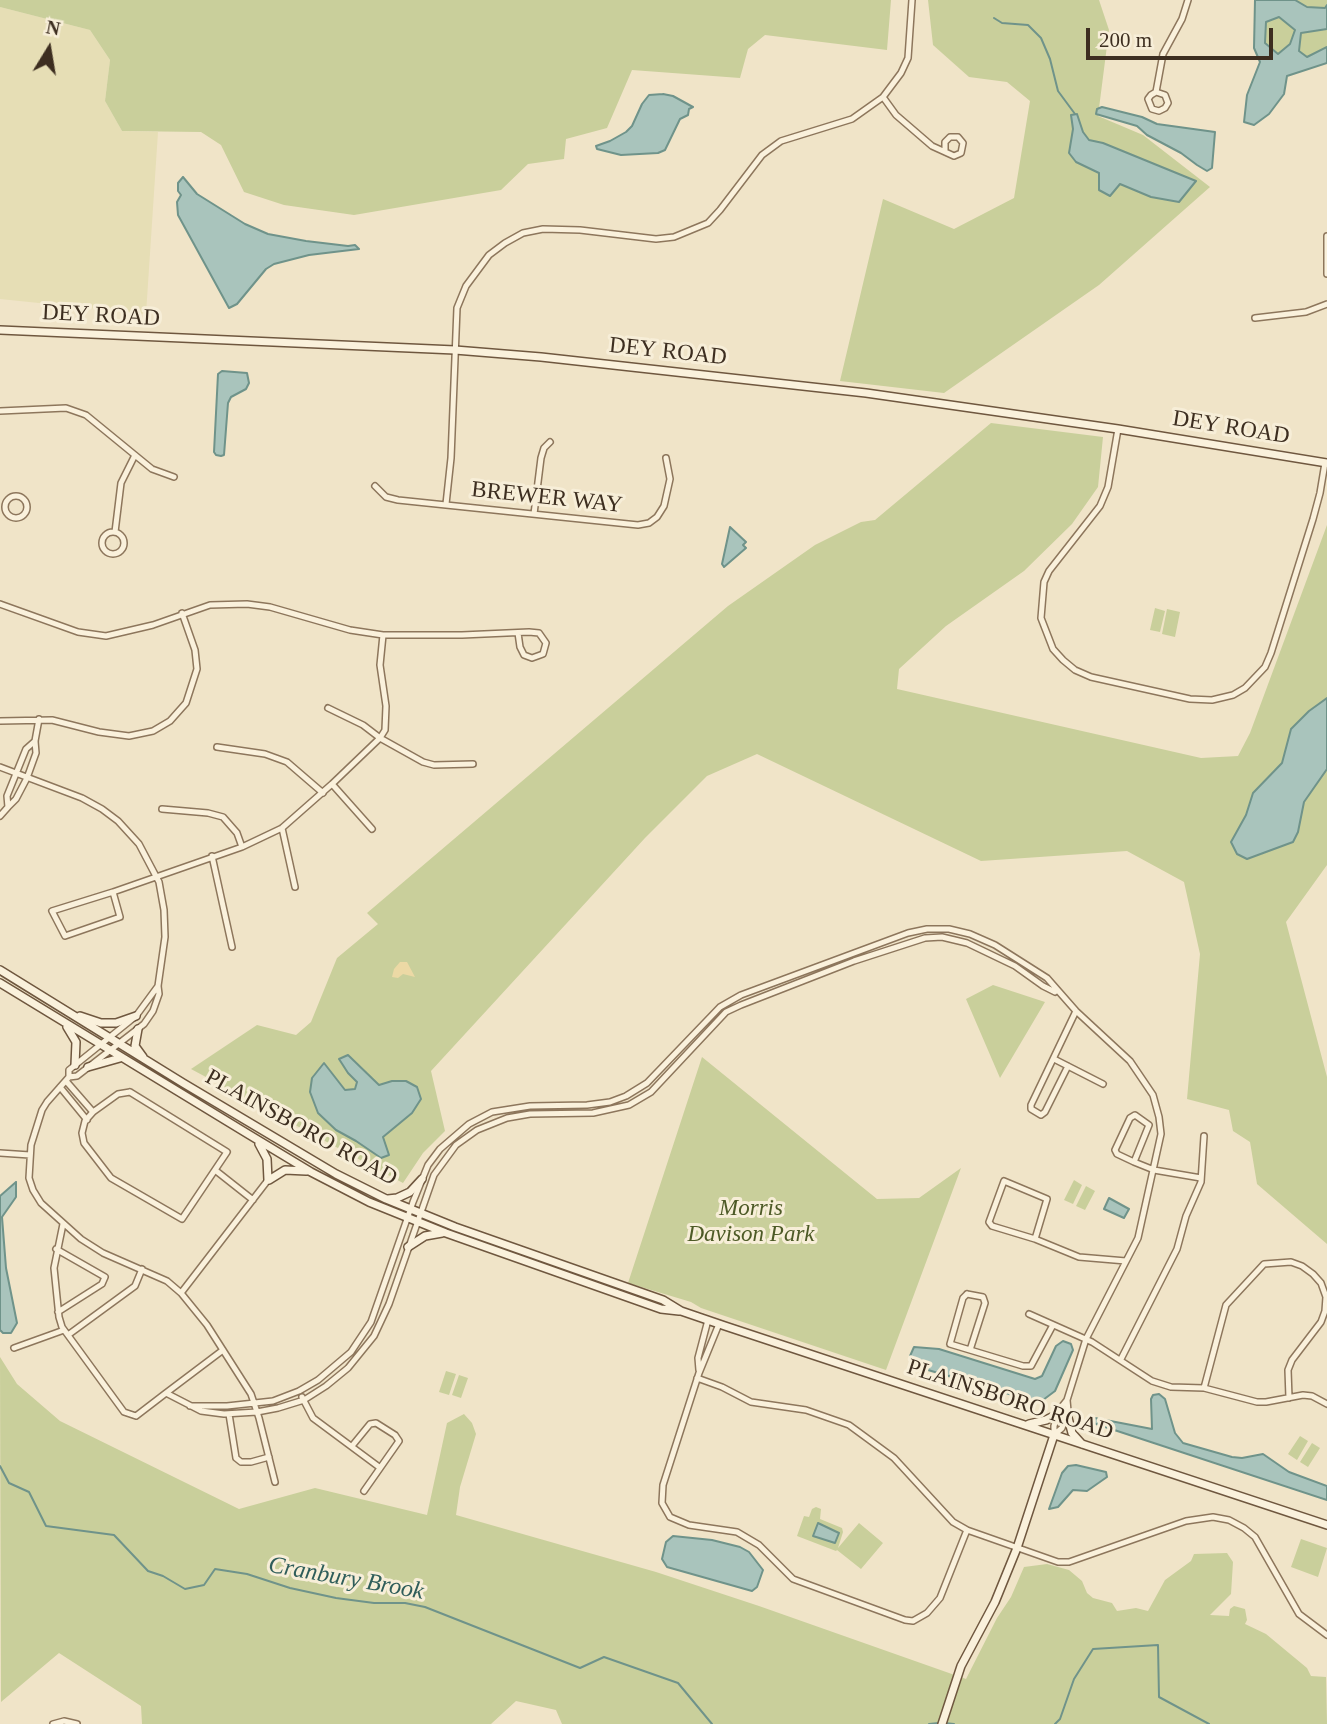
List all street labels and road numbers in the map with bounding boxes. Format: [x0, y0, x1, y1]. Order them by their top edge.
street label: DEY ROAD [41, 299, 161, 333]
street label: DEY ROAD [608, 332, 728, 372]
street label: DEY ROAD [1170, 405, 1292, 451]
street label: BREWER WAY [470, 476, 624, 520]
street label: PLAINSBORO ROAD [200, 1064, 402, 1192]
street label: PLAINSBORO ROAD [903, 1354, 1117, 1446]

